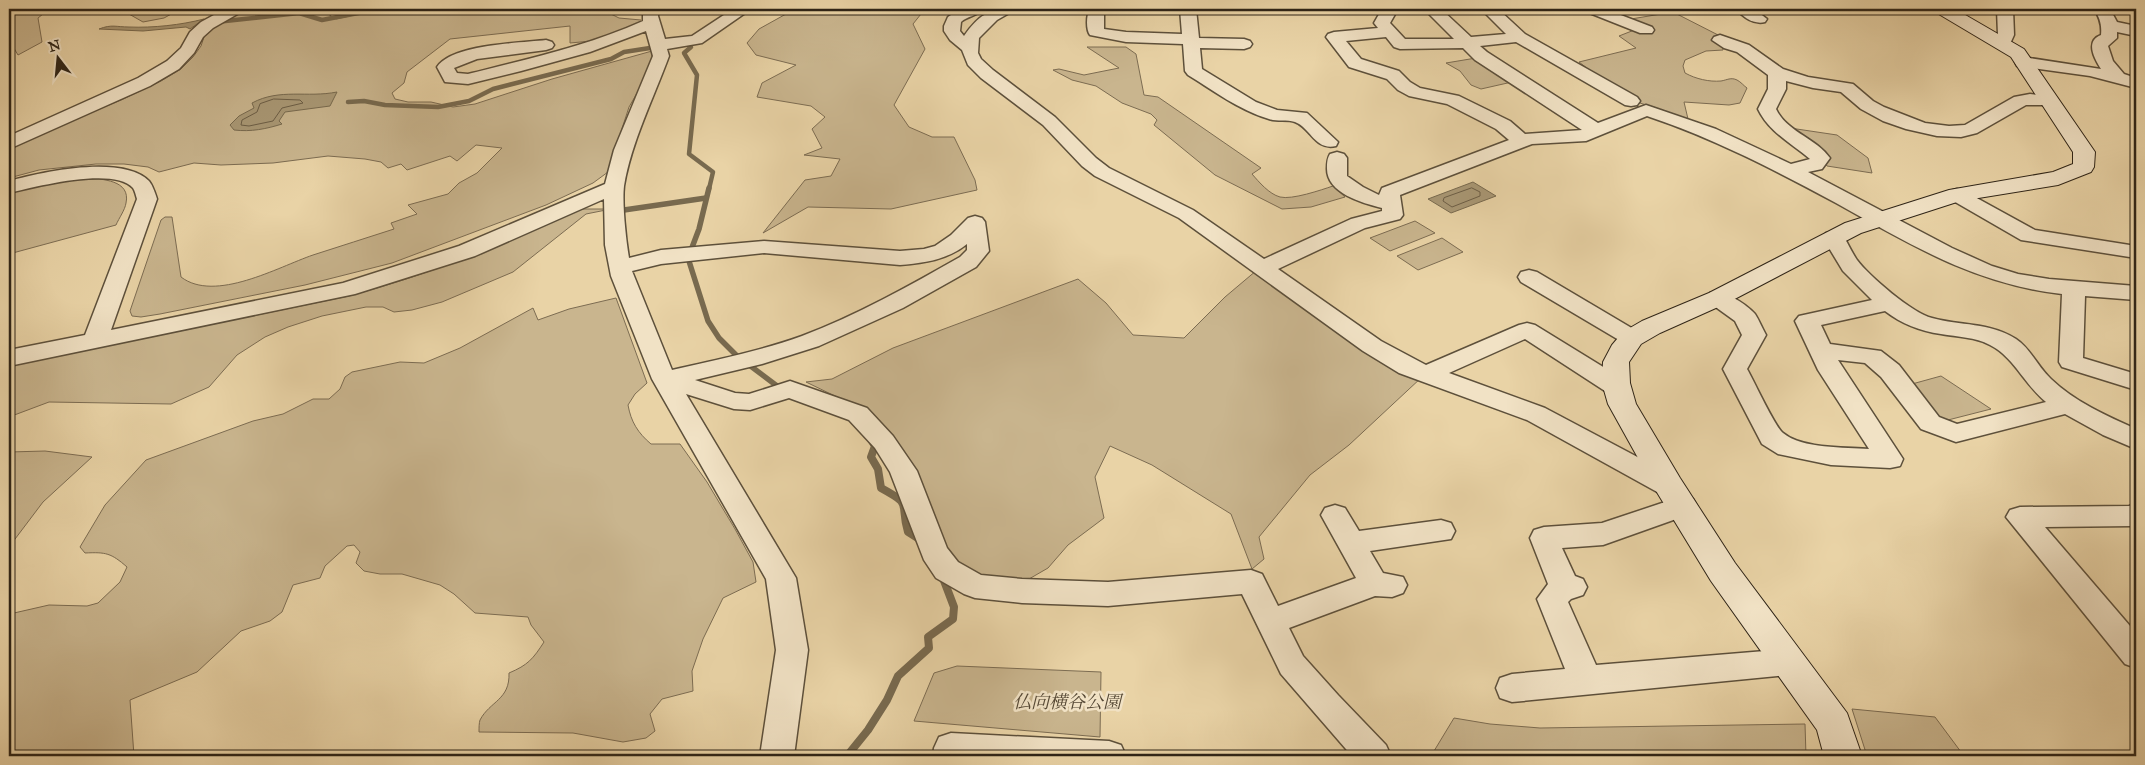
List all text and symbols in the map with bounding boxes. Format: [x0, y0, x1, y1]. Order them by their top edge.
north arrow [32, 32, 82, 82]
text: N [47, 36, 63, 56]
park label: 仏向横谷公園 [1013, 691, 1124, 713]

